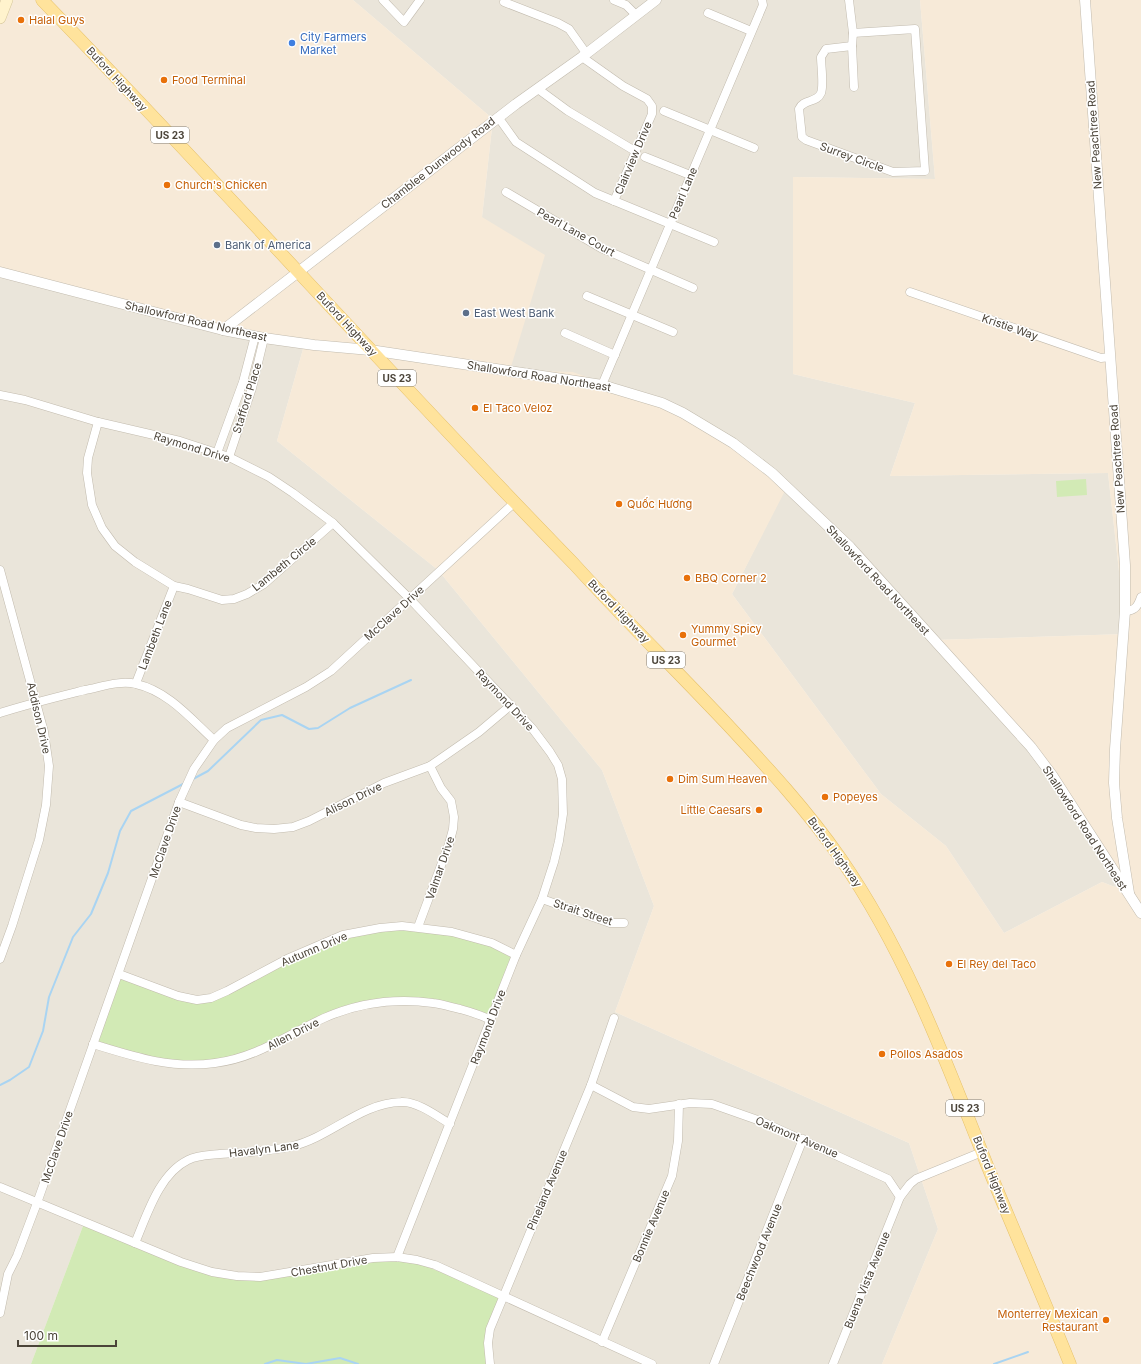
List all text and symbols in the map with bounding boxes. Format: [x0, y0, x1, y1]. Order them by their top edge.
place label: Halal Guys [29, 13, 85, 27]
marker: Halal Guys [16, 15, 26, 25]
place label: City Farmers Market [300, 30, 367, 57]
marker: City Farmers Market [287, 38, 297, 48]
street label: Buford Highway [84, 44, 150, 114]
place label: Food Terminal [172, 73, 246, 87]
marker: Food Terminal [159, 75, 169, 85]
street label: New Peachtree Road [1083, 80, 1105, 190]
street label: Chamblee Dunwoody Road [378, 114, 498, 212]
street label: Clairview Drive [611, 119, 655, 197]
road number: US 23 [151, 127, 189, 143]
street label: Surrey Circle [818, 139, 886, 175]
street label: Pearl Lane [666, 165, 700, 221]
place label: Church's Chicken [175, 178, 267, 192]
marker: Church's Chicken [162, 180, 172, 190]
street label: Pearl Lane Court [534, 205, 618, 259]
place label: Bank of America [225, 238, 311, 252]
marker: Bank of America [212, 240, 222, 250]
street label: Buford Highway [314, 289, 380, 359]
street label: Shallowford Road Northeast [123, 298, 269, 344]
place label: East West Bank [474, 306, 554, 320]
marker: East West Bank [461, 308, 471, 318]
street label: Kristie Way [980, 311, 1040, 343]
street label: Shallowford Road Northeast [466, 358, 612, 394]
street label: Stafford Place [230, 361, 264, 435]
road number: US 23 [378, 370, 416, 386]
place label: El Taco Veloz [483, 401, 552, 415]
marker: El Taco Veloz [470, 403, 480, 413]
street label: New Peachtree Road [1106, 404, 1128, 514]
street label: Raymond Drive [152, 429, 232, 465]
place label: Quốc Hương [627, 497, 692, 511]
marker: Quốc Hương [614, 499, 624, 509]
street label: Shallowford Road Northeast [823, 522, 933, 638]
street label: Lambeth Circle [249, 534, 319, 594]
place label: BBQ Corner 2 [695, 571, 767, 585]
marker: BBQ Corner 2 [682, 573, 692, 583]
street label: Buford Highway [585, 576, 653, 646]
street label: McClave Drive [361, 582, 427, 644]
street label: Lambeth Lane [135, 598, 175, 672]
place label: Yummy Spicy Gourmet [691, 622, 762, 649]
marker: Yummy Spicy Gourmet [678, 630, 688, 640]
road number: US 23 [647, 652, 685, 668]
street label: Raymond Drive [473, 666, 537, 734]
street label: Addison Drive [24, 681, 54, 755]
street label: Shallowford Road Northeast [1039, 763, 1131, 893]
place label: Dim Sum Heaven [678, 772, 767, 786]
marker: Dim Sum Heaven [665, 774, 675, 784]
street label: Alison Drive [322, 779, 384, 819]
place label: Popeyes [833, 790, 878, 804]
marker: Popeyes [820, 792, 830, 802]
place label: Little Caesars [680, 803, 751, 817]
street label: McClave Drive [146, 804, 184, 880]
marker: Little Caesars [754, 805, 764, 815]
street label: Buford Highway [805, 814, 865, 890]
street label: Valmar Drive [423, 834, 457, 902]
street label: Strait Street [552, 896, 615, 928]
street label: Autumn Drive [279, 929, 349, 969]
place label: El Rey del Taco [957, 957, 1036, 971]
marker: El Rey del Taco [944, 959, 954, 969]
street label: Raymond Drive [467, 988, 509, 1066]
street label: Allen Drive [265, 1015, 321, 1053]
place label: Pollos Asados [890, 1047, 963, 1061]
marker: Pollos Asados [877, 1049, 887, 1059]
road number: US 23 [946, 1100, 984, 1116]
street label: McClave Drive [38, 1109, 76, 1185]
street label: Oakmont Avenue [753, 1113, 841, 1161]
street label: Buford Highway [970, 1134, 1014, 1216]
street label: Havalyn Lane [228, 1138, 300, 1160]
street label: Pineland Avenue [524, 1147, 570, 1233]
street label: Bonnie Avenue [629, 1188, 673, 1264]
street label: Beechwood Avenue [733, 1201, 785, 1303]
street label: Buena Vista Avenue [841, 1229, 893, 1331]
street label: Chestnut Drive [290, 1252, 368, 1280]
place label: Monterrey Mexican Restaurant [997, 1307, 1098, 1334]
marker: Monterrey Mexican Restaurant [1101, 1315, 1111, 1325]
scale bar [18, 1322, 116, 1348]
text: 100 m [24, 1328, 58, 1343]

